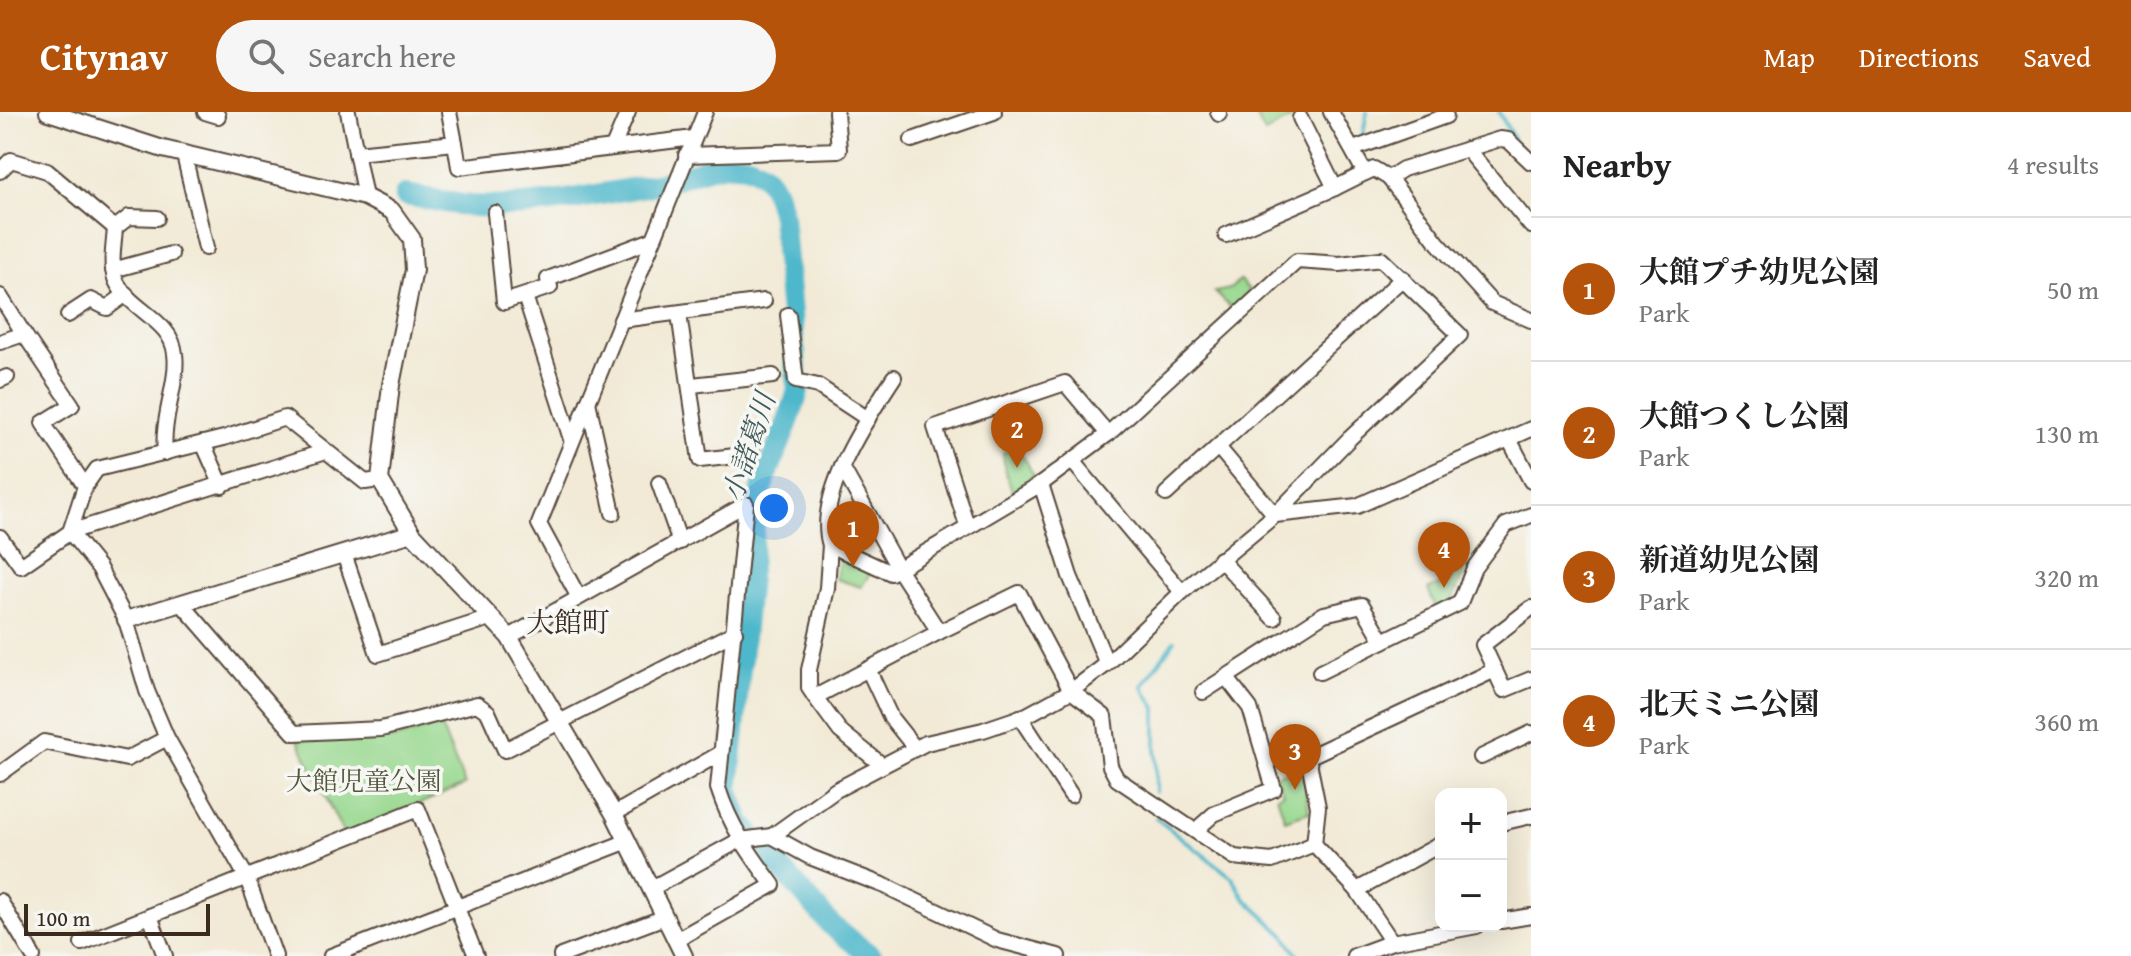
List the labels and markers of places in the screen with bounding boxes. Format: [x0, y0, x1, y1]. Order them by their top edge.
pin: 2 [991, 402, 1043, 468]
pin: 1 [827, 501, 879, 567]
pin: 4 [1418, 522, 1470, 588]
pin: 3 [1269, 724, 1321, 790]

